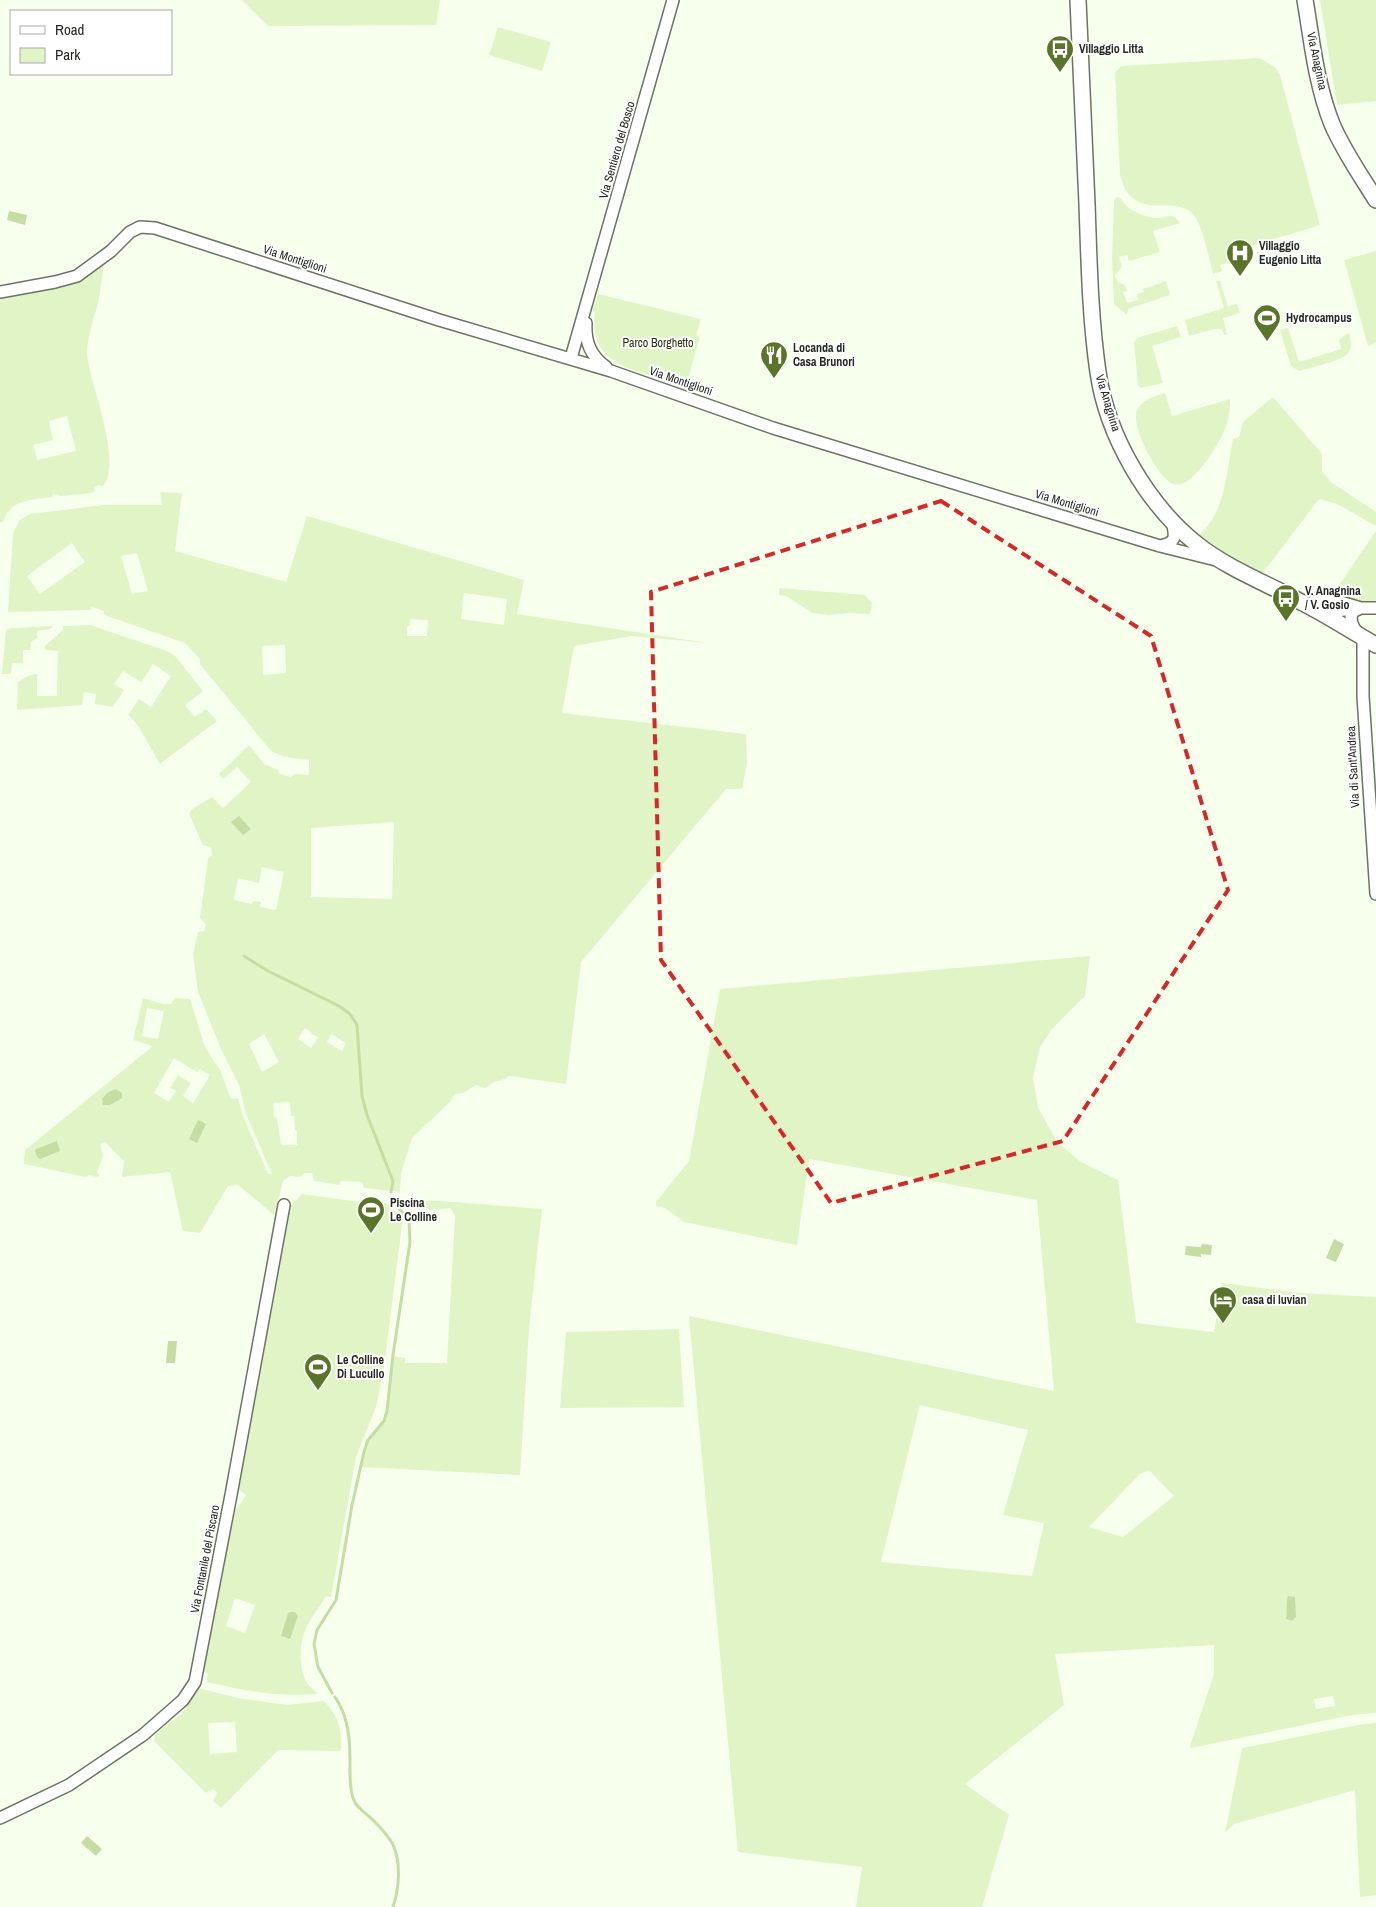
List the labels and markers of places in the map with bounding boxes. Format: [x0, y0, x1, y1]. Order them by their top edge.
bus stop icon: Villaggio Litta [1045, 34, 1075, 73]
place label: Villaggio Litta [1079, 41, 1144, 57]
hospital icon: Villaggio Eugenio Litta [1225, 238, 1255, 277]
place label: Villaggio Eugenio Litta [1259, 238, 1322, 268]
sports icon: Hydrocampus [1252, 303, 1282, 342]
place label: Hydrocampus [1286, 310, 1352, 326]
restaurant icon: Locanda di Casa Brunori [759, 340, 789, 379]
place label: Locanda di Casa Brunori [793, 340, 855, 370]
bus stop icon: V. Anagnina / V. Gosio [1271, 583, 1301, 622]
place label: V. Anagnina / V. Gosio [1305, 583, 1361, 613]
sports icon: Piscina Le Colline [356, 1195, 386, 1234]
place label: Piscina Le Colline [390, 1195, 438, 1225]
hotel icon: casa di luvian [1208, 1285, 1238, 1324]
place label: casa di luvian [1242, 1292, 1307, 1308]
sports icon: Le Colline Di Lucullo [303, 1352, 333, 1391]
place label: Le Colline Di Lucullo [337, 1352, 385, 1382]

